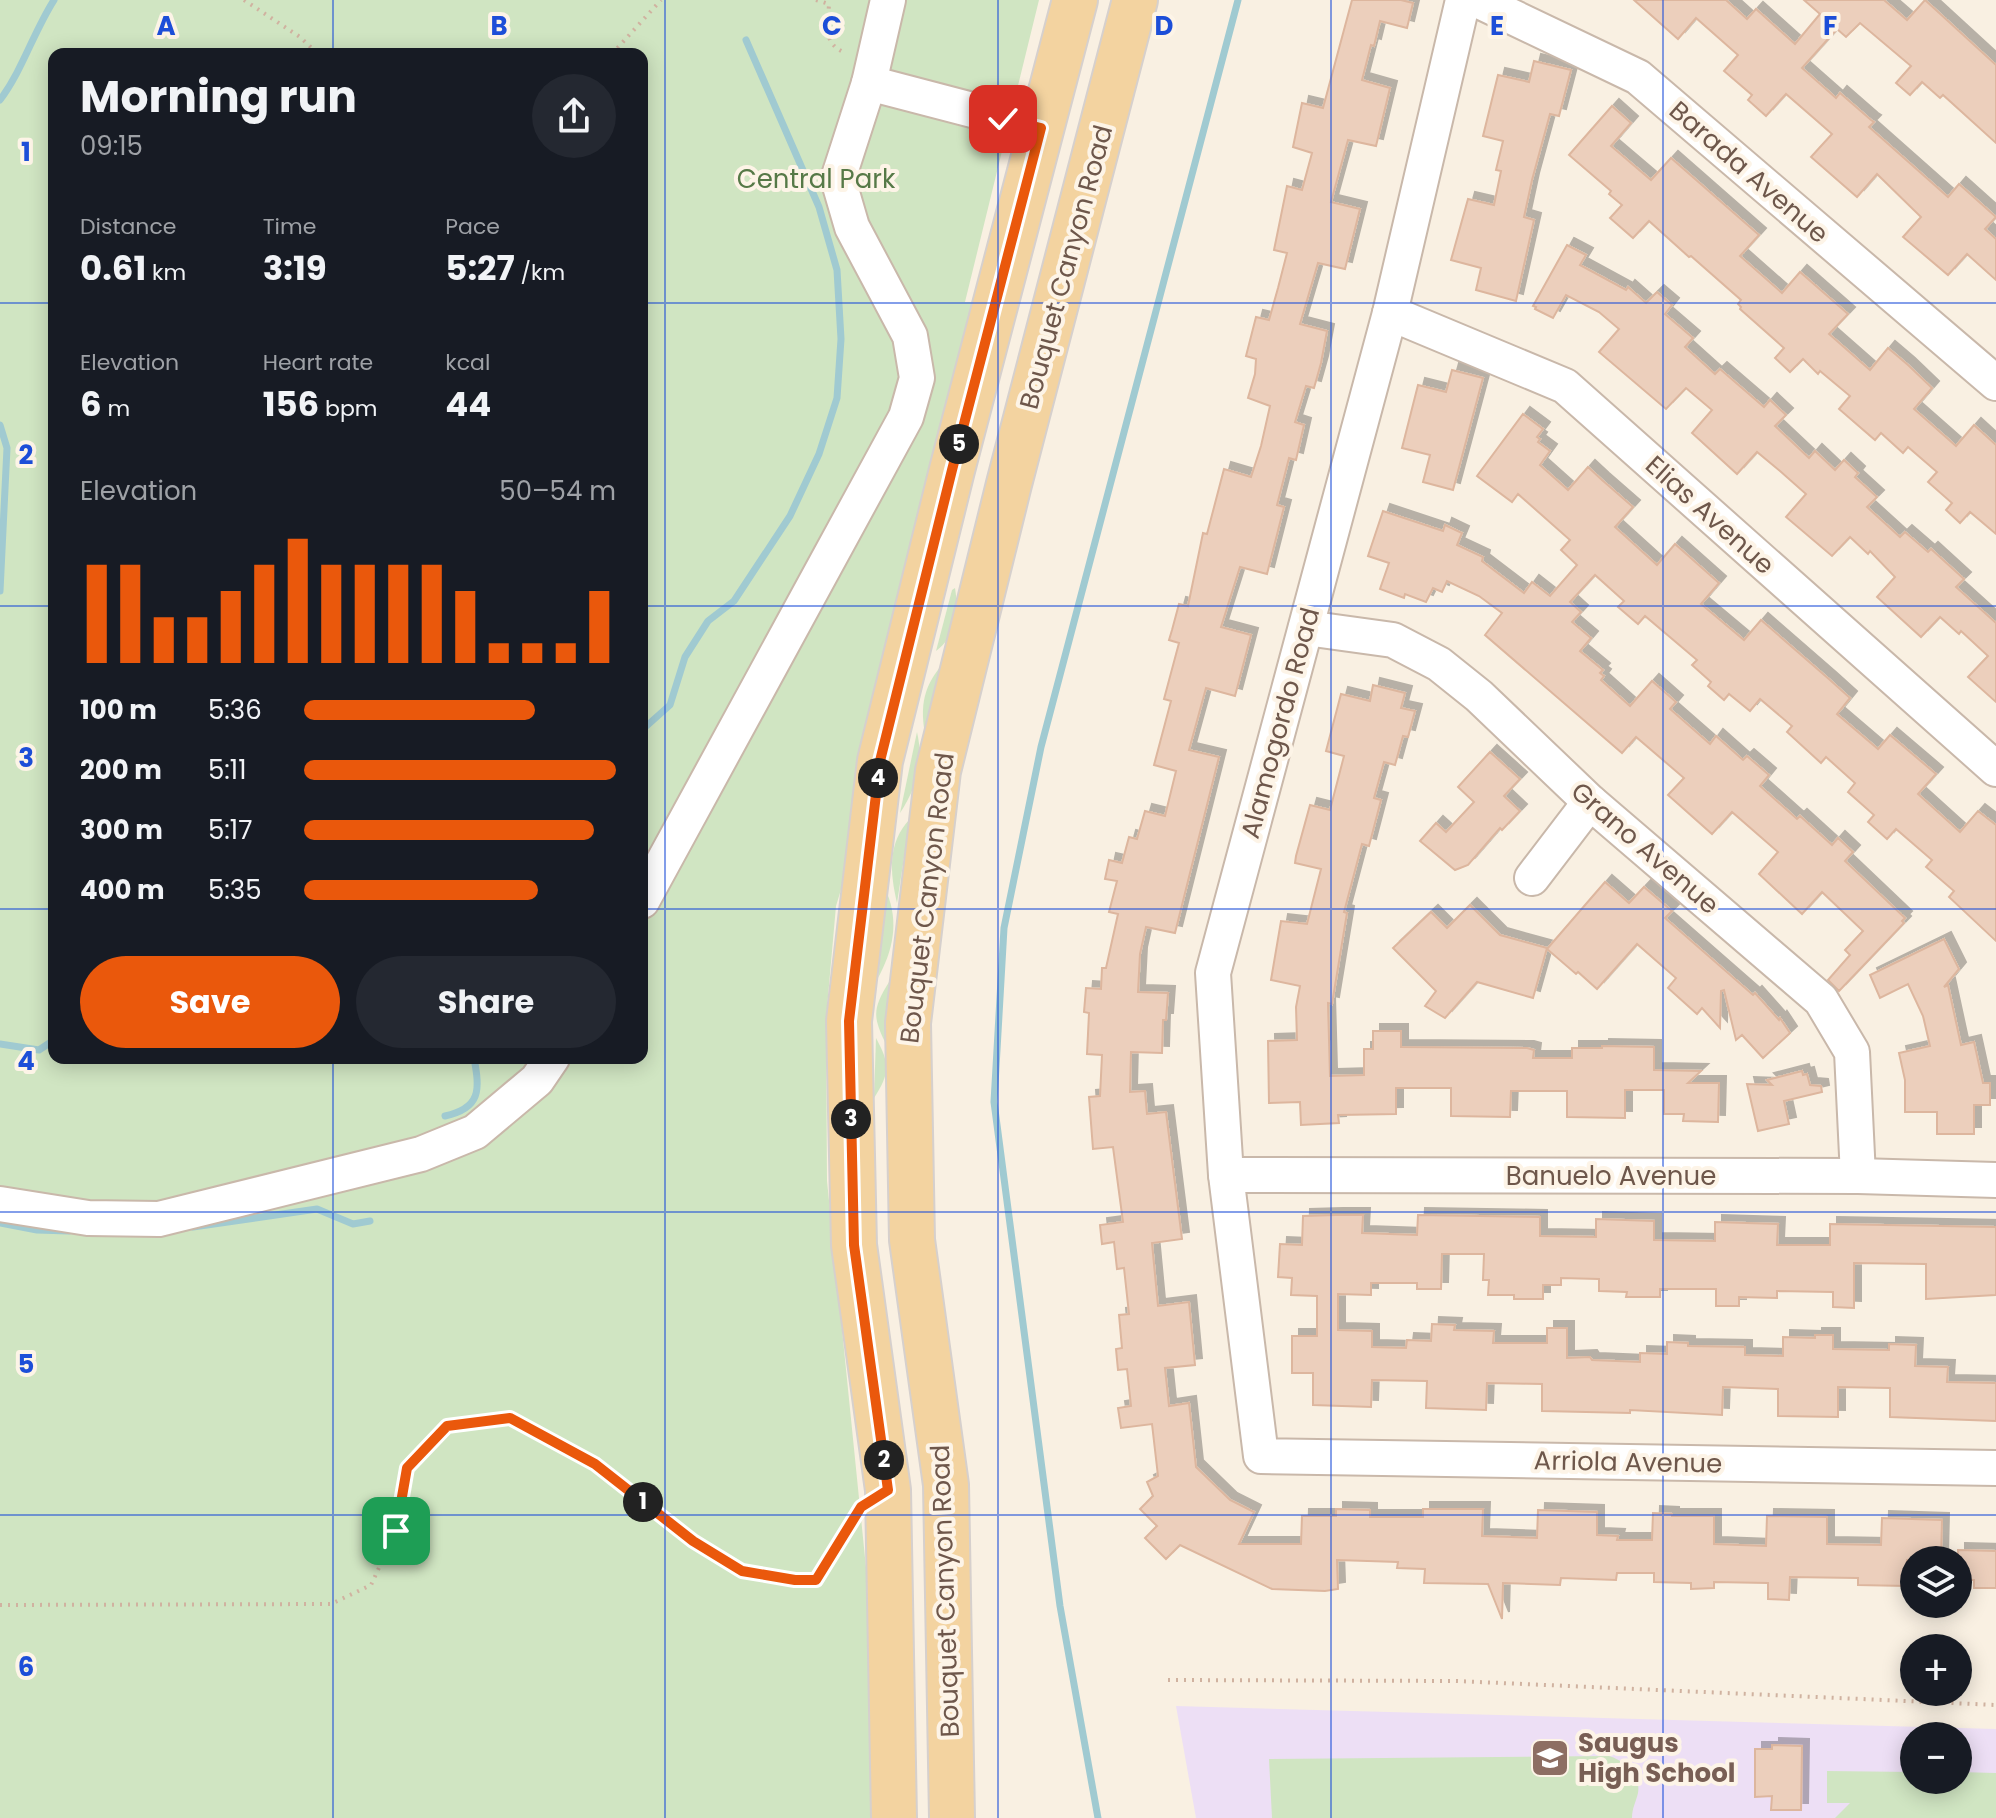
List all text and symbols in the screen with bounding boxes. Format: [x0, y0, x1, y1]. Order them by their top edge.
text: A [156, 8, 176, 44]
text: B [490, 8, 508, 44]
text: C [822, 8, 842, 44]
text: D [1155, 8, 1174, 44]
text: E [1490, 8, 1504, 44]
text: F [1823, 8, 1837, 44]
text: Morning run [80, 66, 357, 127]
button: share [532, 74, 616, 158]
pin [969, 85, 1037, 153]
street label: Barada Avenue [1662, 93, 1836, 251]
icon: check [981, 97, 1025, 141]
street label: Bouquet Canyon Road [1011, 121, 1121, 413]
text: 09:15 [80, 128, 143, 164]
text: 1 [21, 134, 31, 170]
park label: Central Park [737, 161, 896, 197]
text: Distance [80, 211, 176, 242]
text: Time [263, 211, 316, 242]
text: Pace [445, 211, 500, 242]
text: 0.61 [80, 244, 146, 292]
text: 3:19 [263, 244, 327, 292]
text: 5:27 [445, 244, 515, 292]
text: km [146, 257, 186, 288]
text: /km [515, 257, 565, 288]
text: Elevation [80, 347, 179, 378]
text: Heart rate [263, 347, 373, 378]
text: kcal [445, 347, 490, 378]
text: 6 [80, 380, 102, 428]
text: 156 [263, 380, 319, 428]
text: 44 [445, 380, 491, 428]
text: m [102, 393, 130, 424]
text: bpm [319, 393, 377, 424]
pin: 5 [939, 424, 979, 464]
text: 5 [952, 428, 966, 459]
text: 2 [19, 437, 34, 473]
street label: Elias Avenue [1638, 447, 1782, 583]
text: Elevation [80, 473, 197, 509]
text: 50–54 m [499, 473, 616, 509]
street label: Alamogordo Road [1232, 604, 1328, 842]
text: 100 m [80, 692, 157, 728]
text: 5:36 [208, 692, 262, 728]
text: 3 [18, 740, 34, 776]
street label: Bouquet Canyon Road [891, 751, 963, 1045]
text: 200 m [80, 752, 162, 788]
text: 5:11 [208, 752, 247, 788]
pin: 4 [858, 758, 898, 798]
text: 4 [871, 762, 885, 793]
street label: Grano Avenue [1563, 774, 1727, 922]
text: 300 m [80, 812, 163, 848]
text: 5:17 [208, 812, 252, 848]
text: 400 m [80, 872, 165, 908]
text: 5:35 [208, 872, 262, 908]
button: Save [80, 956, 340, 1048]
button: Share [356, 956, 616, 1048]
text: 4 [17, 1043, 35, 1079]
pin: 3 [831, 1099, 871, 1139]
text: 3 [844, 1103, 858, 1134]
street label: Banuelo Avenue [1506, 1158, 1716, 1194]
text: 5 [18, 1346, 34, 1382]
pin: 2 [864, 1440, 904, 1480]
street label: Arriola Avenue [1533, 1442, 1723, 1482]
text: 2 [878, 1444, 890, 1475]
street label: Bouquet Canyon Road [922, 1444, 968, 1738]
pin: 1 [623, 1482, 663, 1522]
text: 1 [639, 1486, 647, 1517]
pin [362, 1497, 430, 1565]
icon: arrive [374, 1509, 418, 1553]
map controls [1900, 1546, 1972, 1794]
button: layers [1900, 1546, 1972, 1618]
button: + [1900, 1634, 1972, 1706]
text: 6 [18, 1649, 34, 1685]
button: − [1900, 1722, 1972, 1794]
place label: Saugus High School [1578, 1725, 1735, 1791]
school or university icon: Saugus High School [1529, 1737, 1571, 1779]

